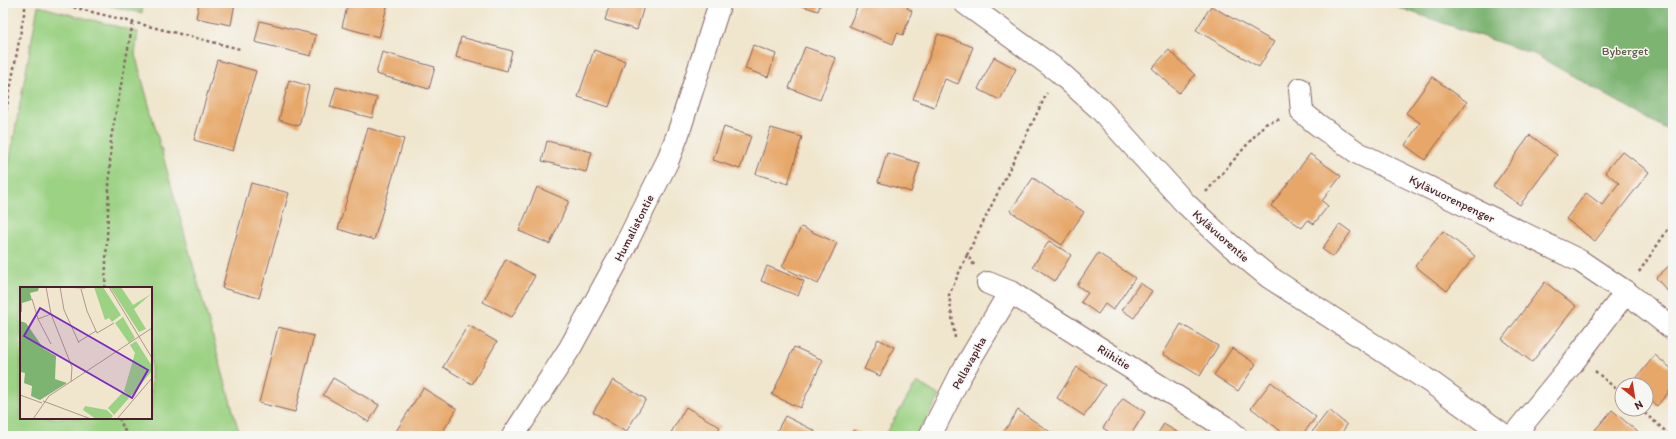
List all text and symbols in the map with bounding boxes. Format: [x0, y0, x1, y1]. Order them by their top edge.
park label: Byberget [1602, 44, 1649, 58]
street label: Kylävuorenpenger [1407, 172, 1497, 226]
street label: Humalistontie [611, 192, 657, 264]
street label: Kylävuorentie [1190, 207, 1252, 265]
inset map [20, 287, 152, 419]
street label: Pellavapiha [949, 334, 989, 392]
street label: Riihitie [1095, 341, 1133, 373]
north arrow [1614, 377, 1654, 417]
text: N [1632, 398, 1645, 413]

